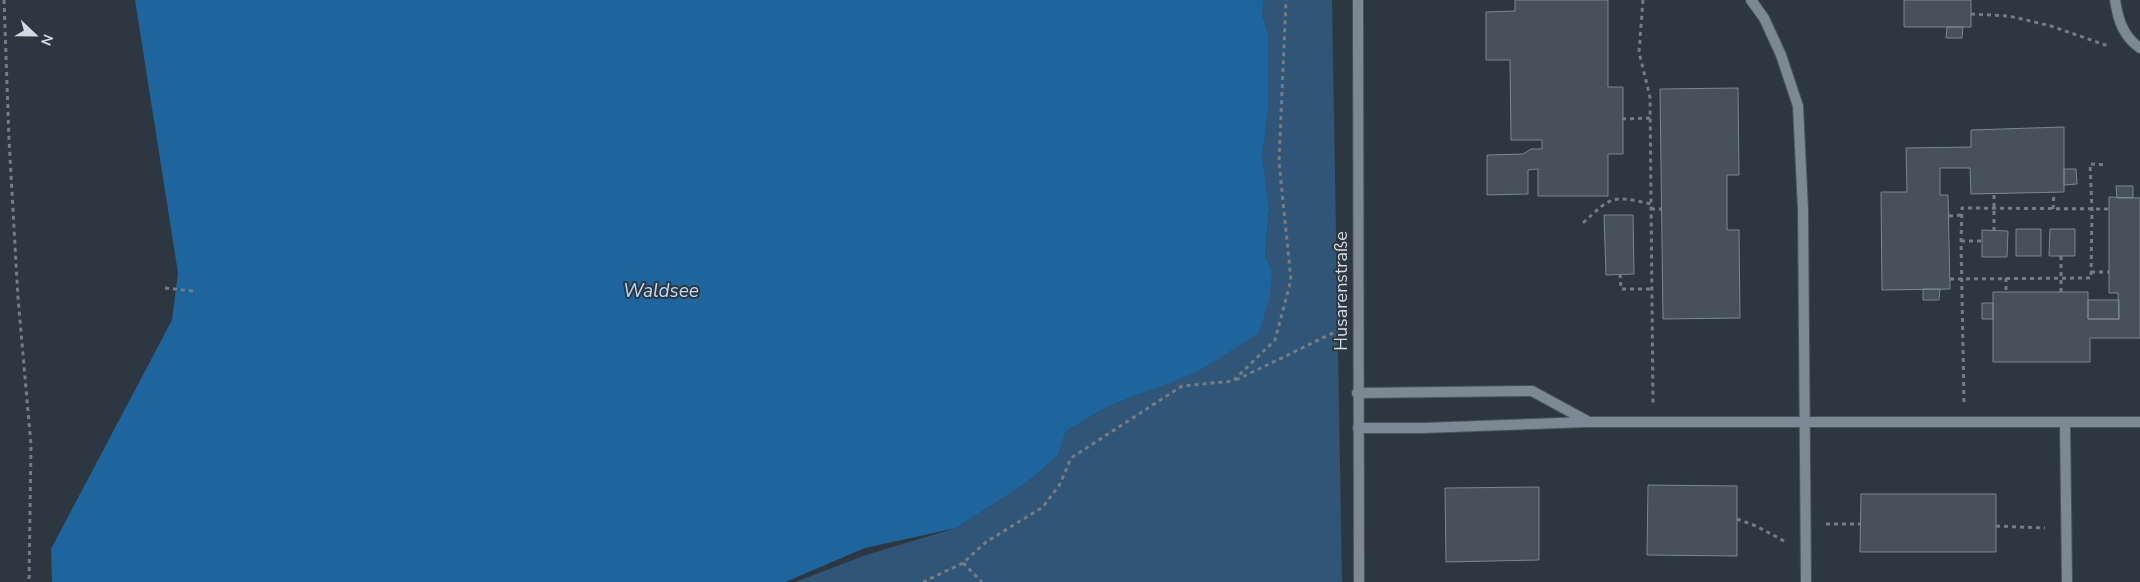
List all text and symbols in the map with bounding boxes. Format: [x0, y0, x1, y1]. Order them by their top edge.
north arrow [10, 10, 60, 60]
text: N [36, 31, 57, 48]
street label: Husarenstraße [1329, 231, 1353, 351]
water label: Waldsee [623, 278, 699, 304]

